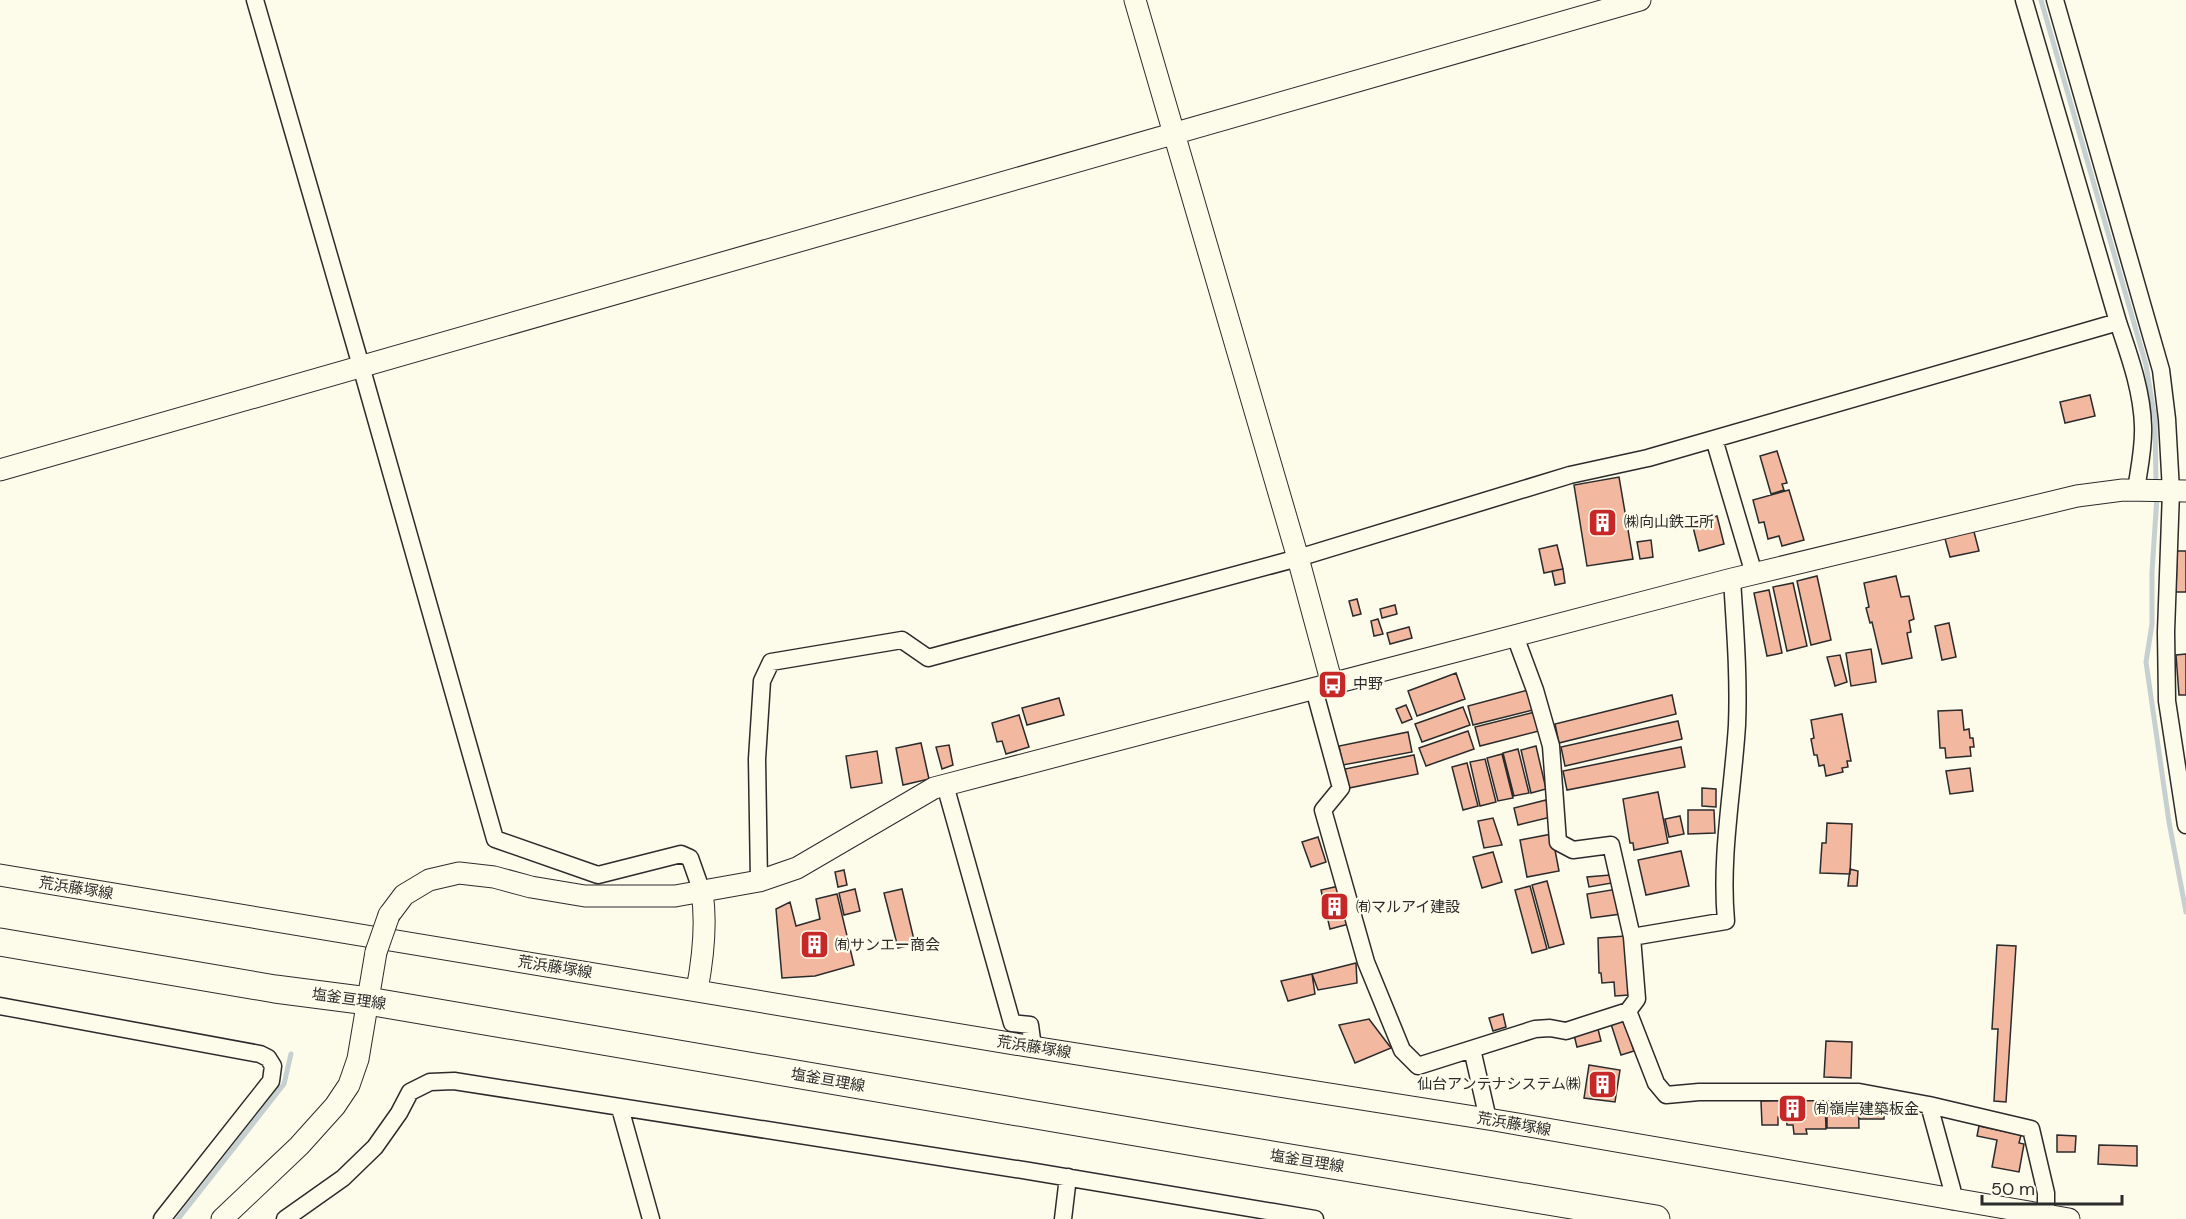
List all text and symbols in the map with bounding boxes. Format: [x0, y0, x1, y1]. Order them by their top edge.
building icon: ㈱向山鉄工所 [1587, 506, 1619, 538]
place label: ㈱向山鉄工所 [1624, 512, 1714, 532]
bus stop icon: 中野 [1316, 668, 1348, 700]
place label: 中野 [1353, 674, 1383, 694]
street label: 荒浜藤塚線 [37, 872, 115, 904]
building icon: ㈲マルアイ建設 [1319, 891, 1351, 923]
place label: ㈲マルアイ建設 [1356, 897, 1460, 917]
building icon: ㈲サンエー商会 [798, 929, 830, 961]
place label: ㈲サンエー商会 [835, 935, 940, 955]
street label: 荒浜藤塚線 [516, 951, 594, 983]
street label: 塩釜亘理線 [310, 984, 388, 1014]
street label: 荒浜藤塚線 [995, 1031, 1073, 1063]
street label: 塩釜亘理線 [789, 1064, 867, 1096]
building icon: 仙台アンテナシステム㈱ [1586, 1068, 1618, 1100]
place label: 仙台アンテナシステム㈱ [1417, 1074, 1581, 1094]
building icon: ㈲嶺岸建築板金 [1777, 1093, 1809, 1125]
place label: ㈲嶺岸建築板金 [1814, 1099, 1919, 1119]
street label: 荒浜藤塚線 [1475, 1108, 1553, 1140]
street label: 塩釜亘理線 [1268, 1145, 1346, 1177]
scale bar [1982, 1168, 2122, 1206]
text: 50 m [1991, 1177, 2035, 1201]

